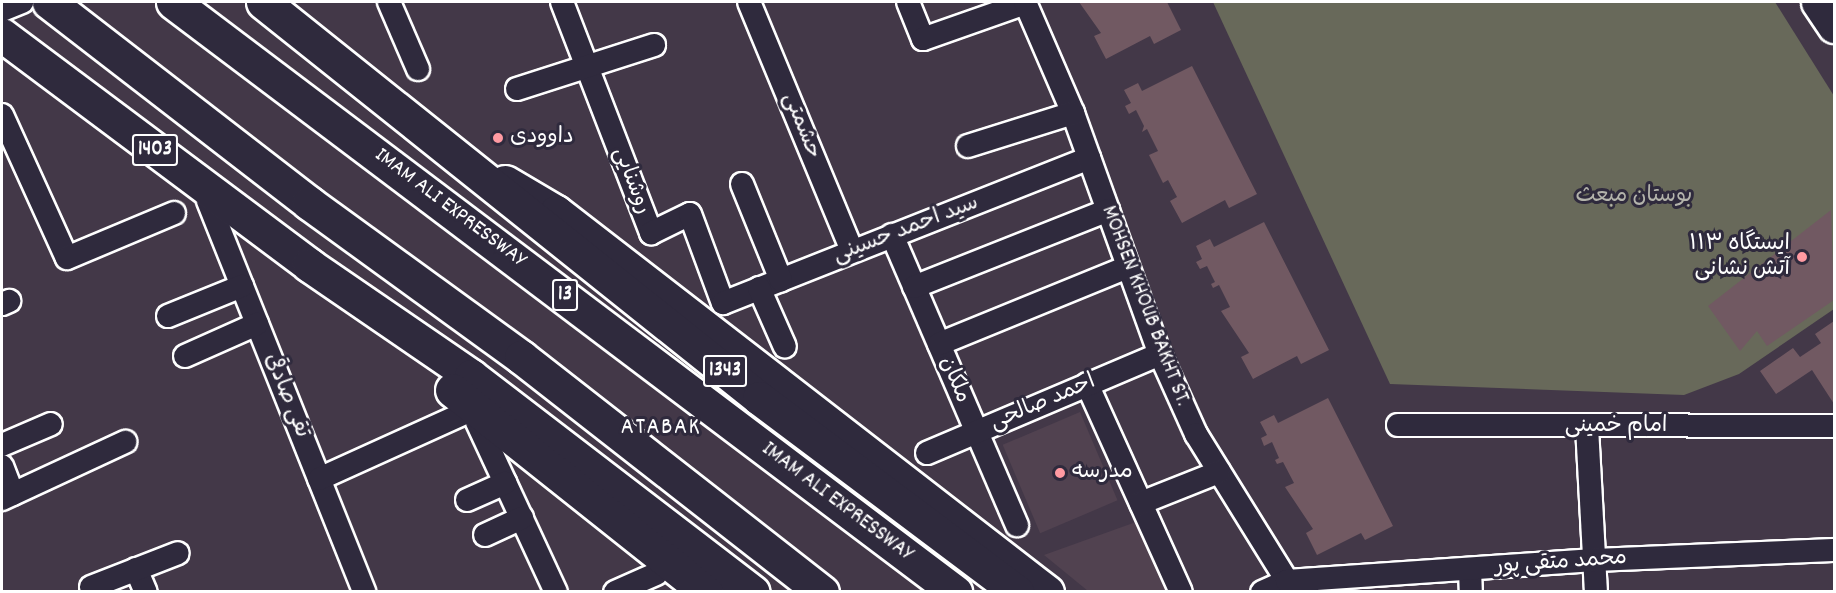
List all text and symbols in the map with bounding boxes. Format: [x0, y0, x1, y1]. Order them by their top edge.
street label: حشمتی [776, 89, 826, 163]
place label: داوودی [510, 125, 574, 151]
marker: داوودی [491, 131, 505, 145]
road number: 1403 [131, 132, 179, 168]
street label: IMAM ALI EXPRESSWAY [369, 142, 531, 274]
street label: روشنایی [606, 144, 656, 218]
park label: بوستان مبعث [1576, 184, 1692, 210]
street label: سید احمد حسینی [830, 190, 982, 270]
street label: MOHSEN KHOUB BAKHT ST. [1095, 202, 1195, 410]
place label: ایستگاه ۱۱۳ آتش نشانی [1689, 231, 1790, 282]
marker: ایستگاه ۱۱۳ آتش نشانی [1795, 250, 1809, 264]
road number: 13 [552, 277, 578, 313]
street label: تقی صادقی [257, 350, 315, 442]
road number: 1343 [702, 353, 748, 389]
street label: ملکان [932, 353, 976, 407]
street label: احمد صالحی [986, 369, 1100, 437]
street label: امام خمینی [1565, 414, 1667, 440]
district label: ATABAK [621, 415, 701, 443]
street label: IMAM ALI EXPRESSWAY [756, 436, 918, 568]
place label: مدرسه [1072, 460, 1133, 486]
marker: مدرسه [1053, 466, 1067, 480]
street label: محمد متقی پور [1494, 545, 1628, 581]

